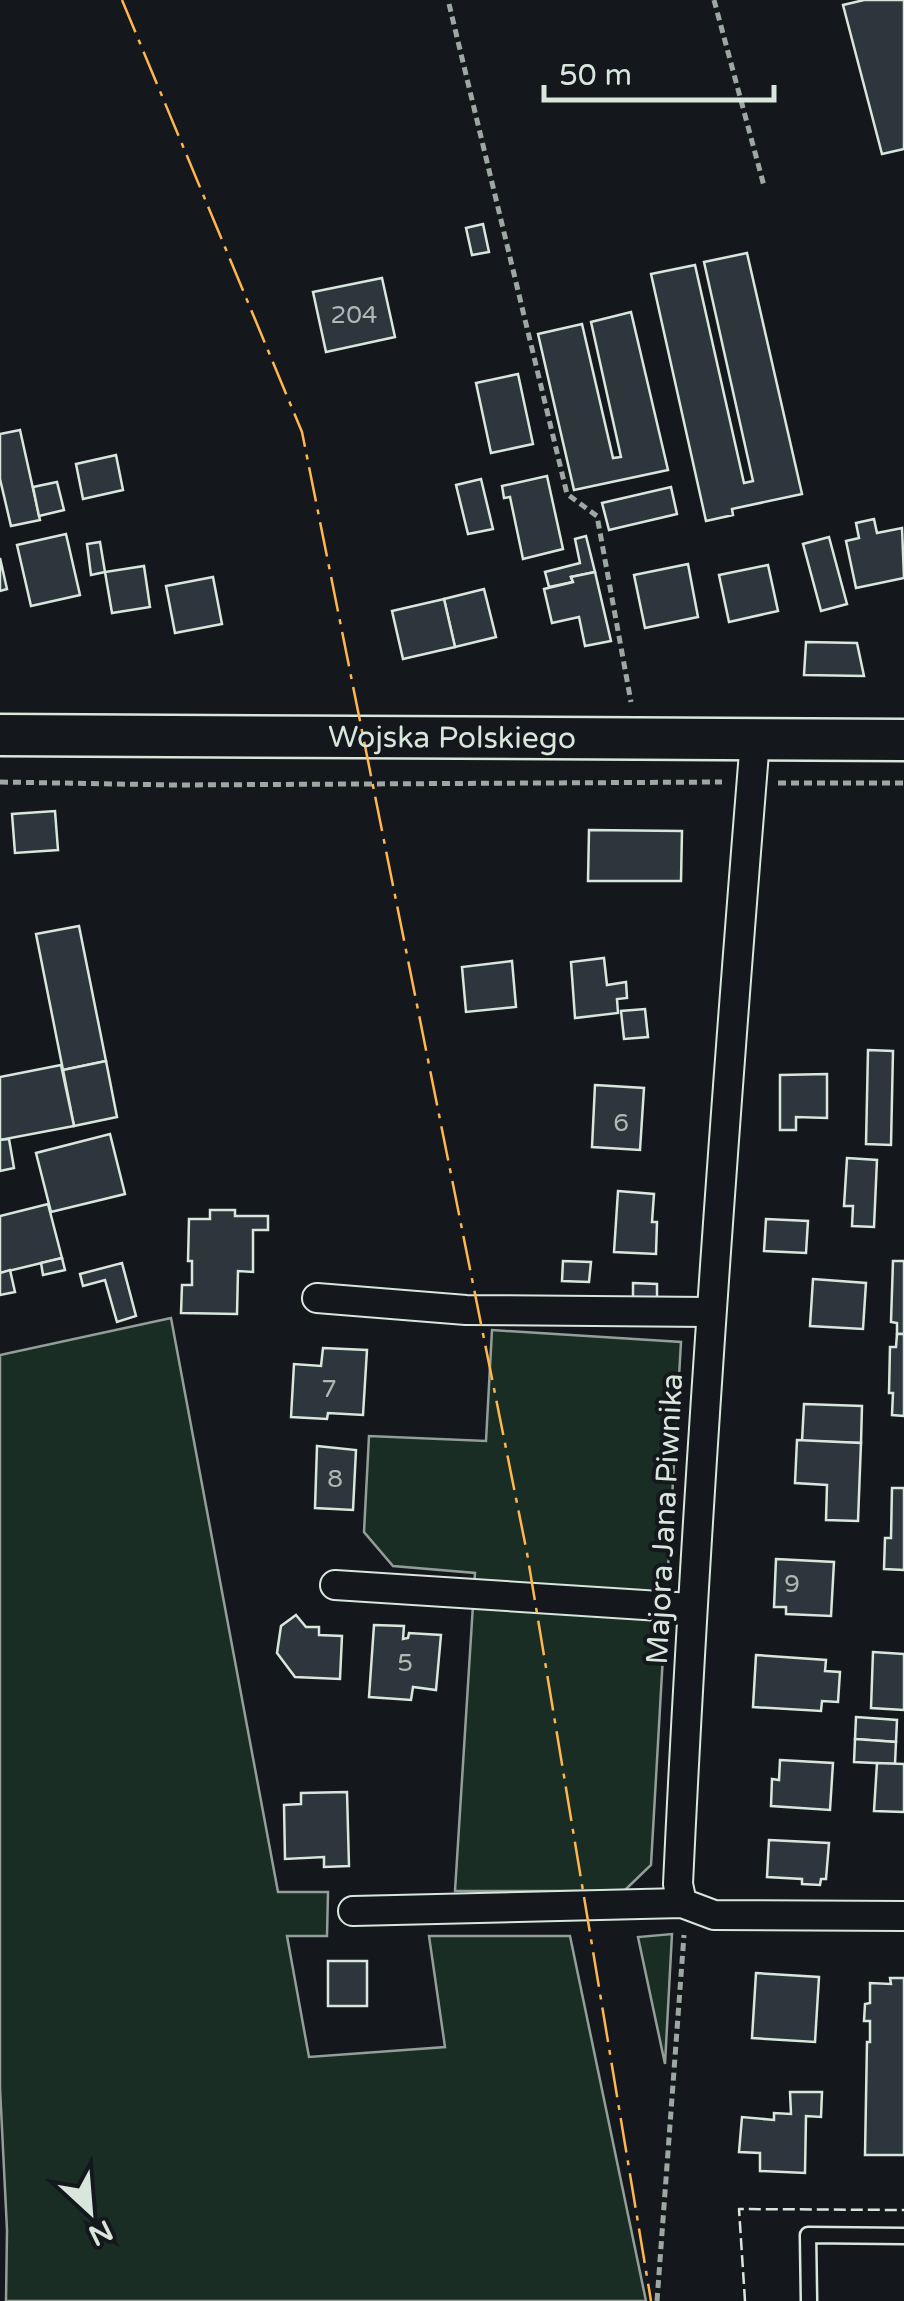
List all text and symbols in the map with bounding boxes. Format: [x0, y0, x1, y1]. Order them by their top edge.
scale bar [544, 40, 774, 102]
text: 50 m [559, 57, 632, 94]
house number: 204 [330, 300, 378, 330]
street label: Wojska Polskiego [328, 718, 576, 757]
house number: 6 [613, 1108, 629, 1138]
street label: Majora Jana Piwnika [639, 1373, 691, 1665]
house number: 7 [321, 1374, 337, 1404]
house number: 8 [327, 1464, 343, 1494]
house number: 9 [784, 1569, 800, 1599]
house number: 5 [397, 1648, 413, 1678]
north arrow [40, 2161, 140, 2261]
text: N [83, 2212, 118, 2253]

